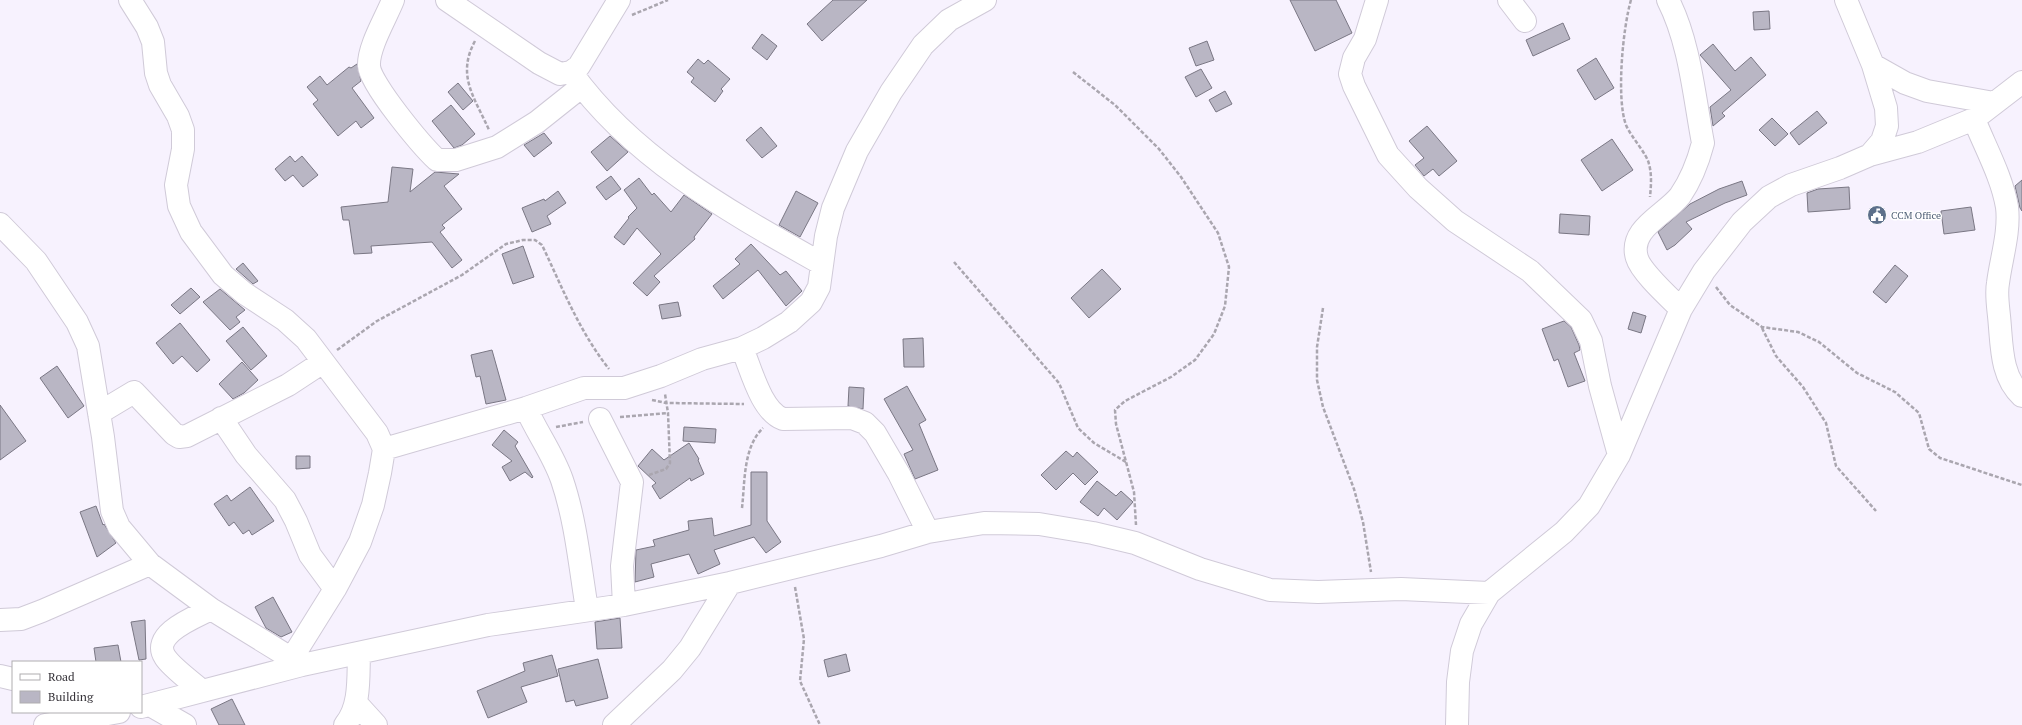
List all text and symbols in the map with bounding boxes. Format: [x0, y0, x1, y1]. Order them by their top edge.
public building icon: CCM Office [1866, 204, 1888, 226]
place label: CCM Office [1891, 209, 1941, 222]
legend [12, 661, 142, 713]
text: Road [48, 669, 75, 684]
text: Building [48, 689, 94, 704]

